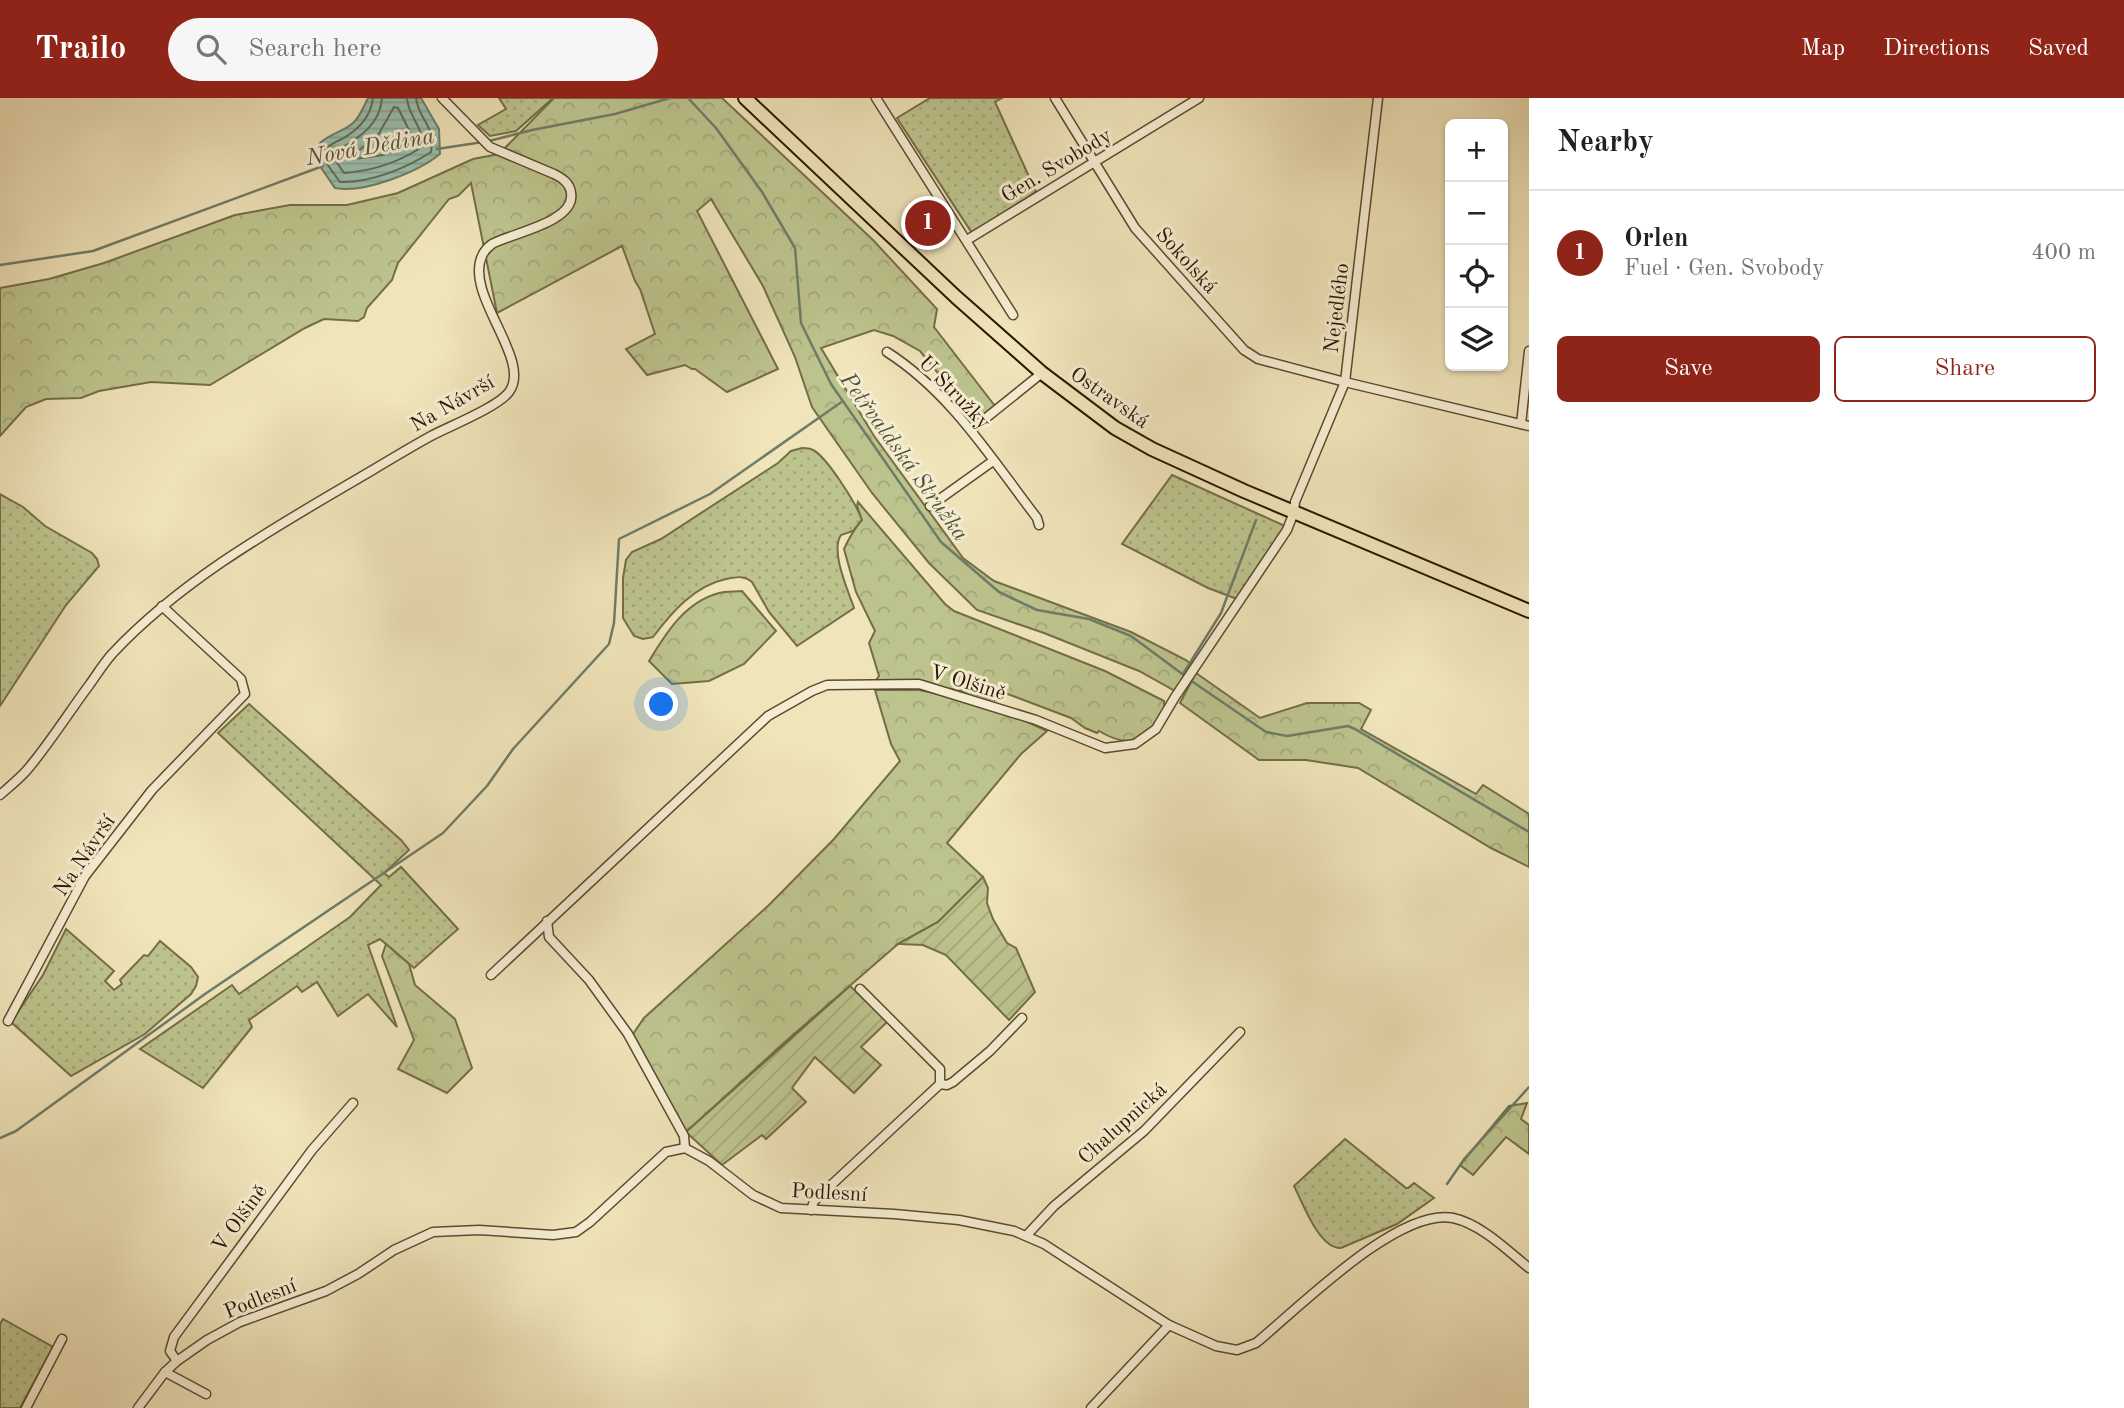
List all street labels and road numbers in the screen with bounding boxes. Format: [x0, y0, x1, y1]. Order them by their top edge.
street label: Gen. Svobody [998, 125, 1116, 207]
street label: Sokolská [1151, 224, 1221, 298]
street label: Nejedlého [1322, 262, 1353, 354]
street label: U Stružky [914, 352, 994, 434]
street label: Ostravská [1066, 364, 1152, 433]
street label: Na Návrší [407, 372, 498, 437]
street label: V Olšině [927, 662, 1008, 705]
street label: Na Návrší [51, 811, 120, 900]
street label: Chalupnická [1075, 1079, 1171, 1169]
street label: V Olšině [209, 1181, 272, 1257]
street label: Podlesní [790, 1181, 868, 1206]
street label: Podlesní [221, 1275, 300, 1323]

